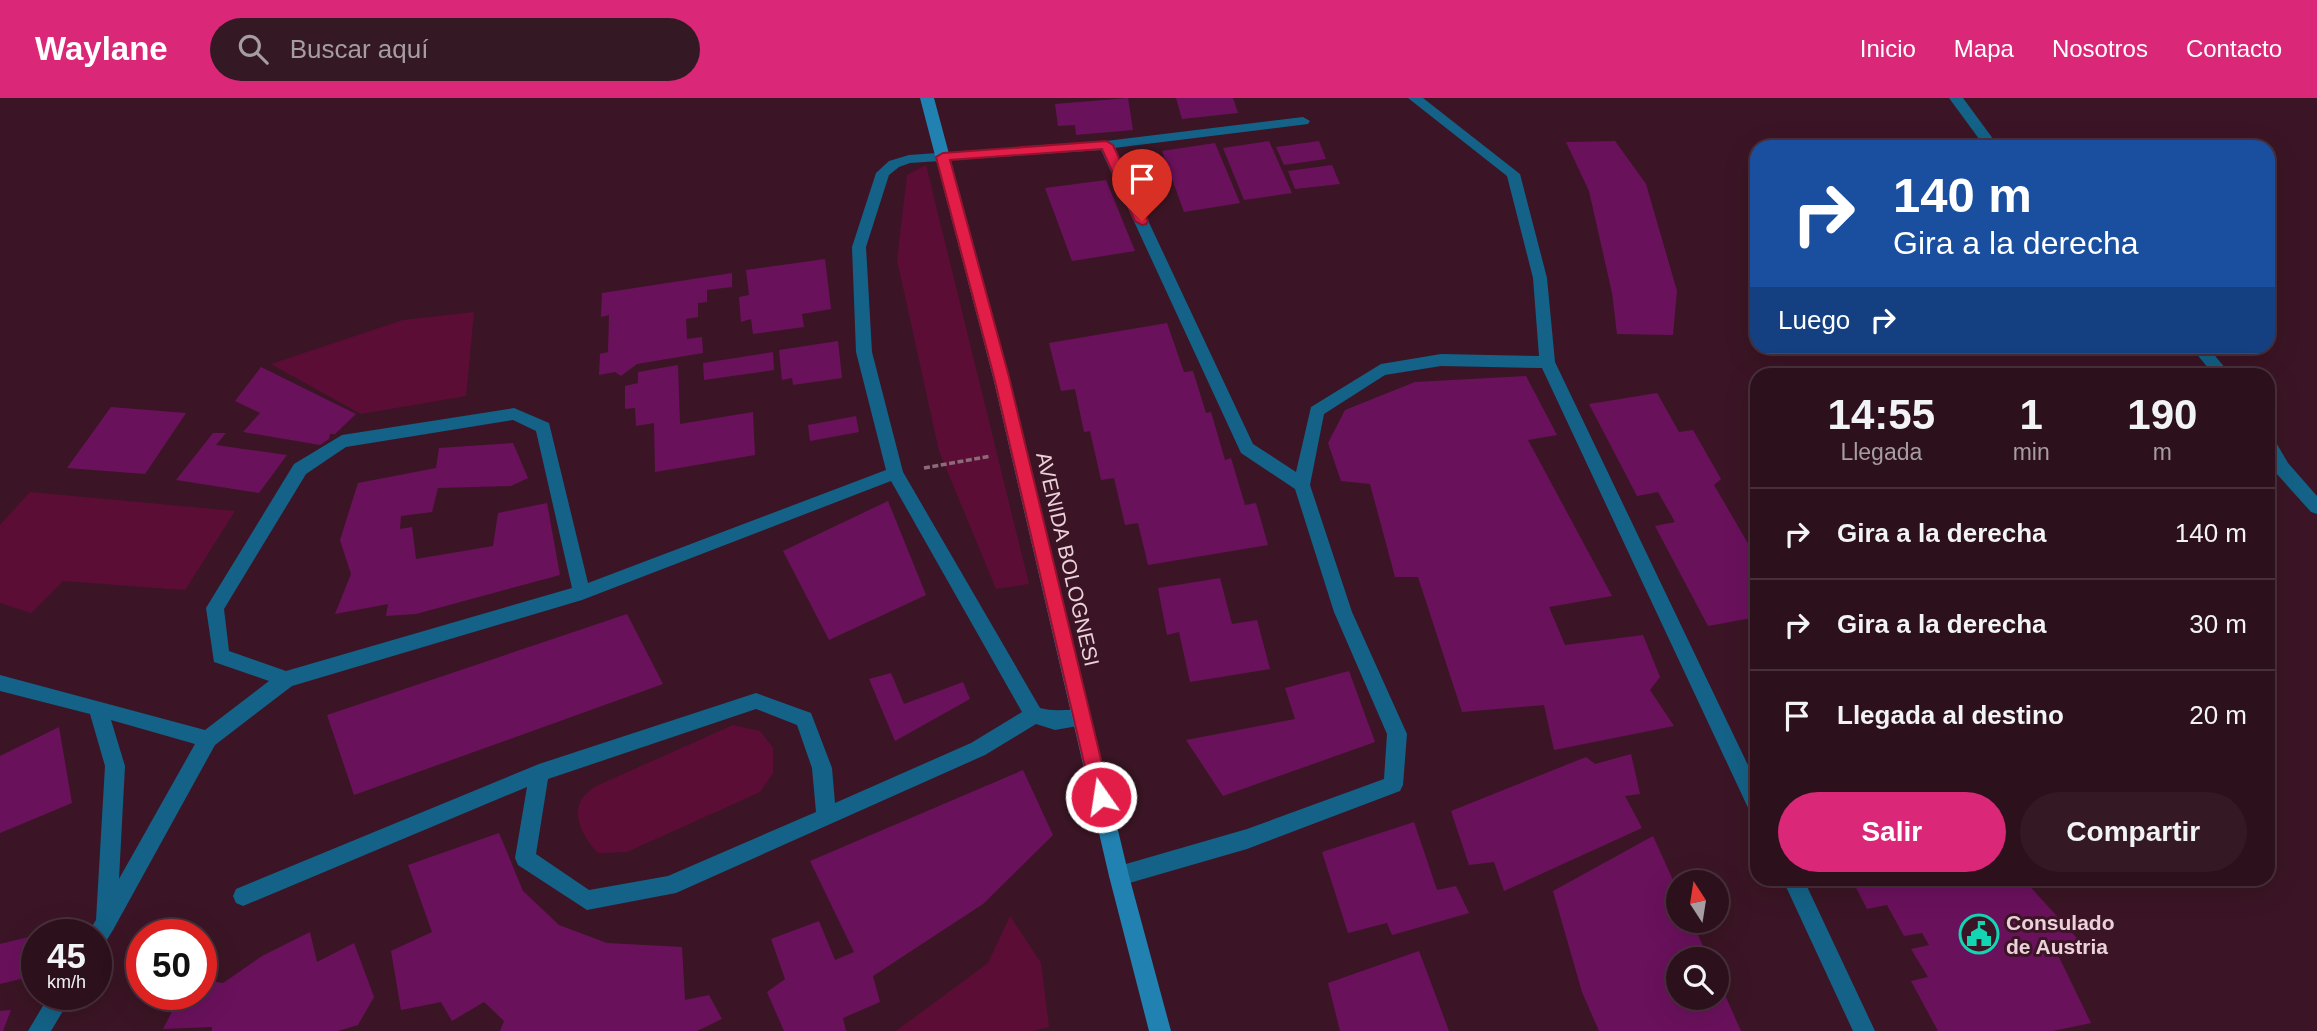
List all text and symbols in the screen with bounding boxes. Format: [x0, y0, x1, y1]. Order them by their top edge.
search box [210, 18, 700, 81]
text: Waylane [35, 30, 168, 67]
icon: search [234, 30, 272, 68]
text: Buscar aquí [290, 34, 428, 64]
text: Inicio [1860, 35, 1916, 62]
text: Mapa [1954, 35, 2014, 62]
text: Nosotros [2052, 35, 2148, 62]
text: Contacto [2186, 35, 2282, 62]
pin [1112, 149, 1172, 221]
icon: arrive [1123, 160, 1161, 198]
icon: right [1778, 168, 1869, 259]
text: 140 m [1893, 168, 2032, 222]
text: Gira a la derecha [1893, 225, 2138, 261]
icon: right [1864, 301, 1902, 339]
text: Luego [1778, 305, 1850, 335]
text: 14:55 [1828, 391, 1935, 438]
text: 1 [2019, 391, 2043, 438]
text: 190 [2127, 391, 2197, 438]
text: Llegada [1840, 439, 1922, 465]
text: min [2013, 439, 2050, 465]
text: m [2153, 439, 2172, 465]
street label: AVENIDA BOLOGNESI [1032, 450, 1104, 668]
icon: right [1778, 515, 1816, 553]
text: Gira a la derecha [1837, 518, 2047, 548]
text: 140 m [2175, 518, 2247, 548]
icon: right [1778, 606, 1816, 644]
text: Gira a la derecha [1837, 609, 2047, 639]
text: 30 m [2189, 609, 2247, 639]
icon: arrive [1778, 697, 1816, 735]
text: Llegada al destino [1837, 700, 2064, 730]
text: 20 m [2189, 700, 2247, 730]
position arrow [1064, 760, 1138, 834]
button: Salir [1778, 792, 2006, 872]
button: Compartir [2020, 792, 2247, 872]
north arrow [1666, 870, 1729, 933]
map controls [1666, 870, 1729, 1010]
place label: Consulado de Austria [2006, 911, 2115, 958]
public building icon: Consulado de Austria [1958, 913, 2000, 955]
speed limit sign: 50 [126, 919, 217, 1010]
text: 45 [47, 936, 86, 975]
button: search [1666, 947, 1729, 1010]
text: km/h [47, 972, 86, 992]

